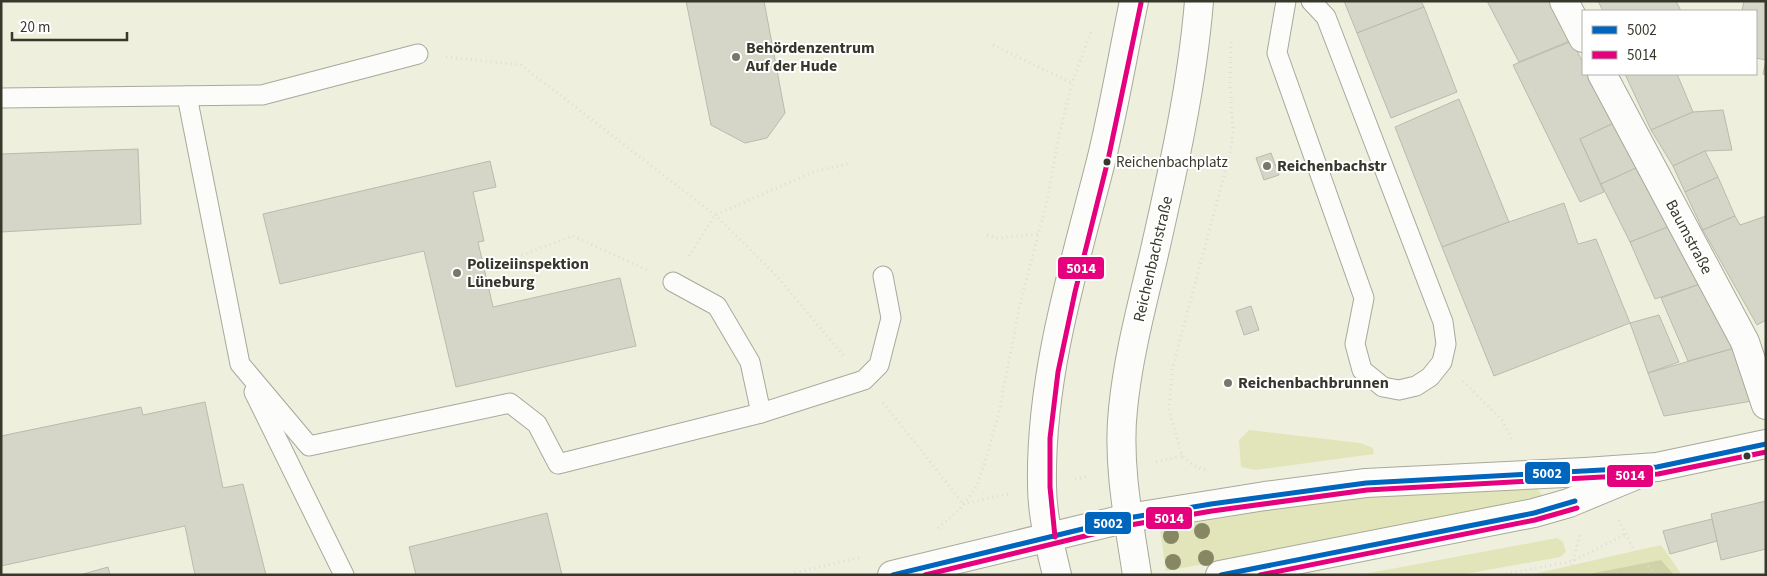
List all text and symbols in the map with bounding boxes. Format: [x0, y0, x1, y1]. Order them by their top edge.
scale bar [12, 10, 128, 42]
legend [1582, 10, 1757, 75]
text: 20 m [20, 17, 50, 38]
text: 5002 [1627, 20, 1657, 41]
place label: Behördenzentrum Auf der Hude [745, 37, 875, 77]
text: 5014 [1627, 45, 1657, 66]
marker: Behördenzentrum Auf der Hude [730, 51, 742, 63]
place label: Reichenbachplatz [1116, 152, 1228, 173]
place label: Reichenbachstr [1277, 155, 1387, 177]
marker: Reichenbachplatz [1102, 157, 1112, 167]
marker: Reichenbachstr [1261, 160, 1273, 172]
street label: Reichenbachstraße [1128, 194, 1178, 324]
street label: Baumstraße [1660, 196, 1718, 278]
place label: Polizeiinspektion Lüneburg [467, 253, 589, 293]
line badge: 5014 [1057, 256, 1105, 280]
text: 5014 [1066, 259, 1096, 279]
marker: Polizeiinspektion Lüneburg [451, 267, 463, 279]
place label: Reichenbachbrunnen [1238, 372, 1389, 394]
marker: Reichenbachbrunnen [1222, 377, 1234, 389]
unlabelled marker [1742, 451, 1752, 461]
line badge: 5002 [1524, 461, 1571, 485]
text: 5002 [1532, 464, 1562, 484]
line badge: 5014 [1606, 464, 1654, 488]
text: 5014 [1615, 466, 1645, 486]
line badge: 5014 [1145, 506, 1193, 530]
text: 5014 [1154, 509, 1184, 529]
line badge: 5002 [1084, 511, 1132, 535]
text: 5002 [1093, 514, 1123, 534]

